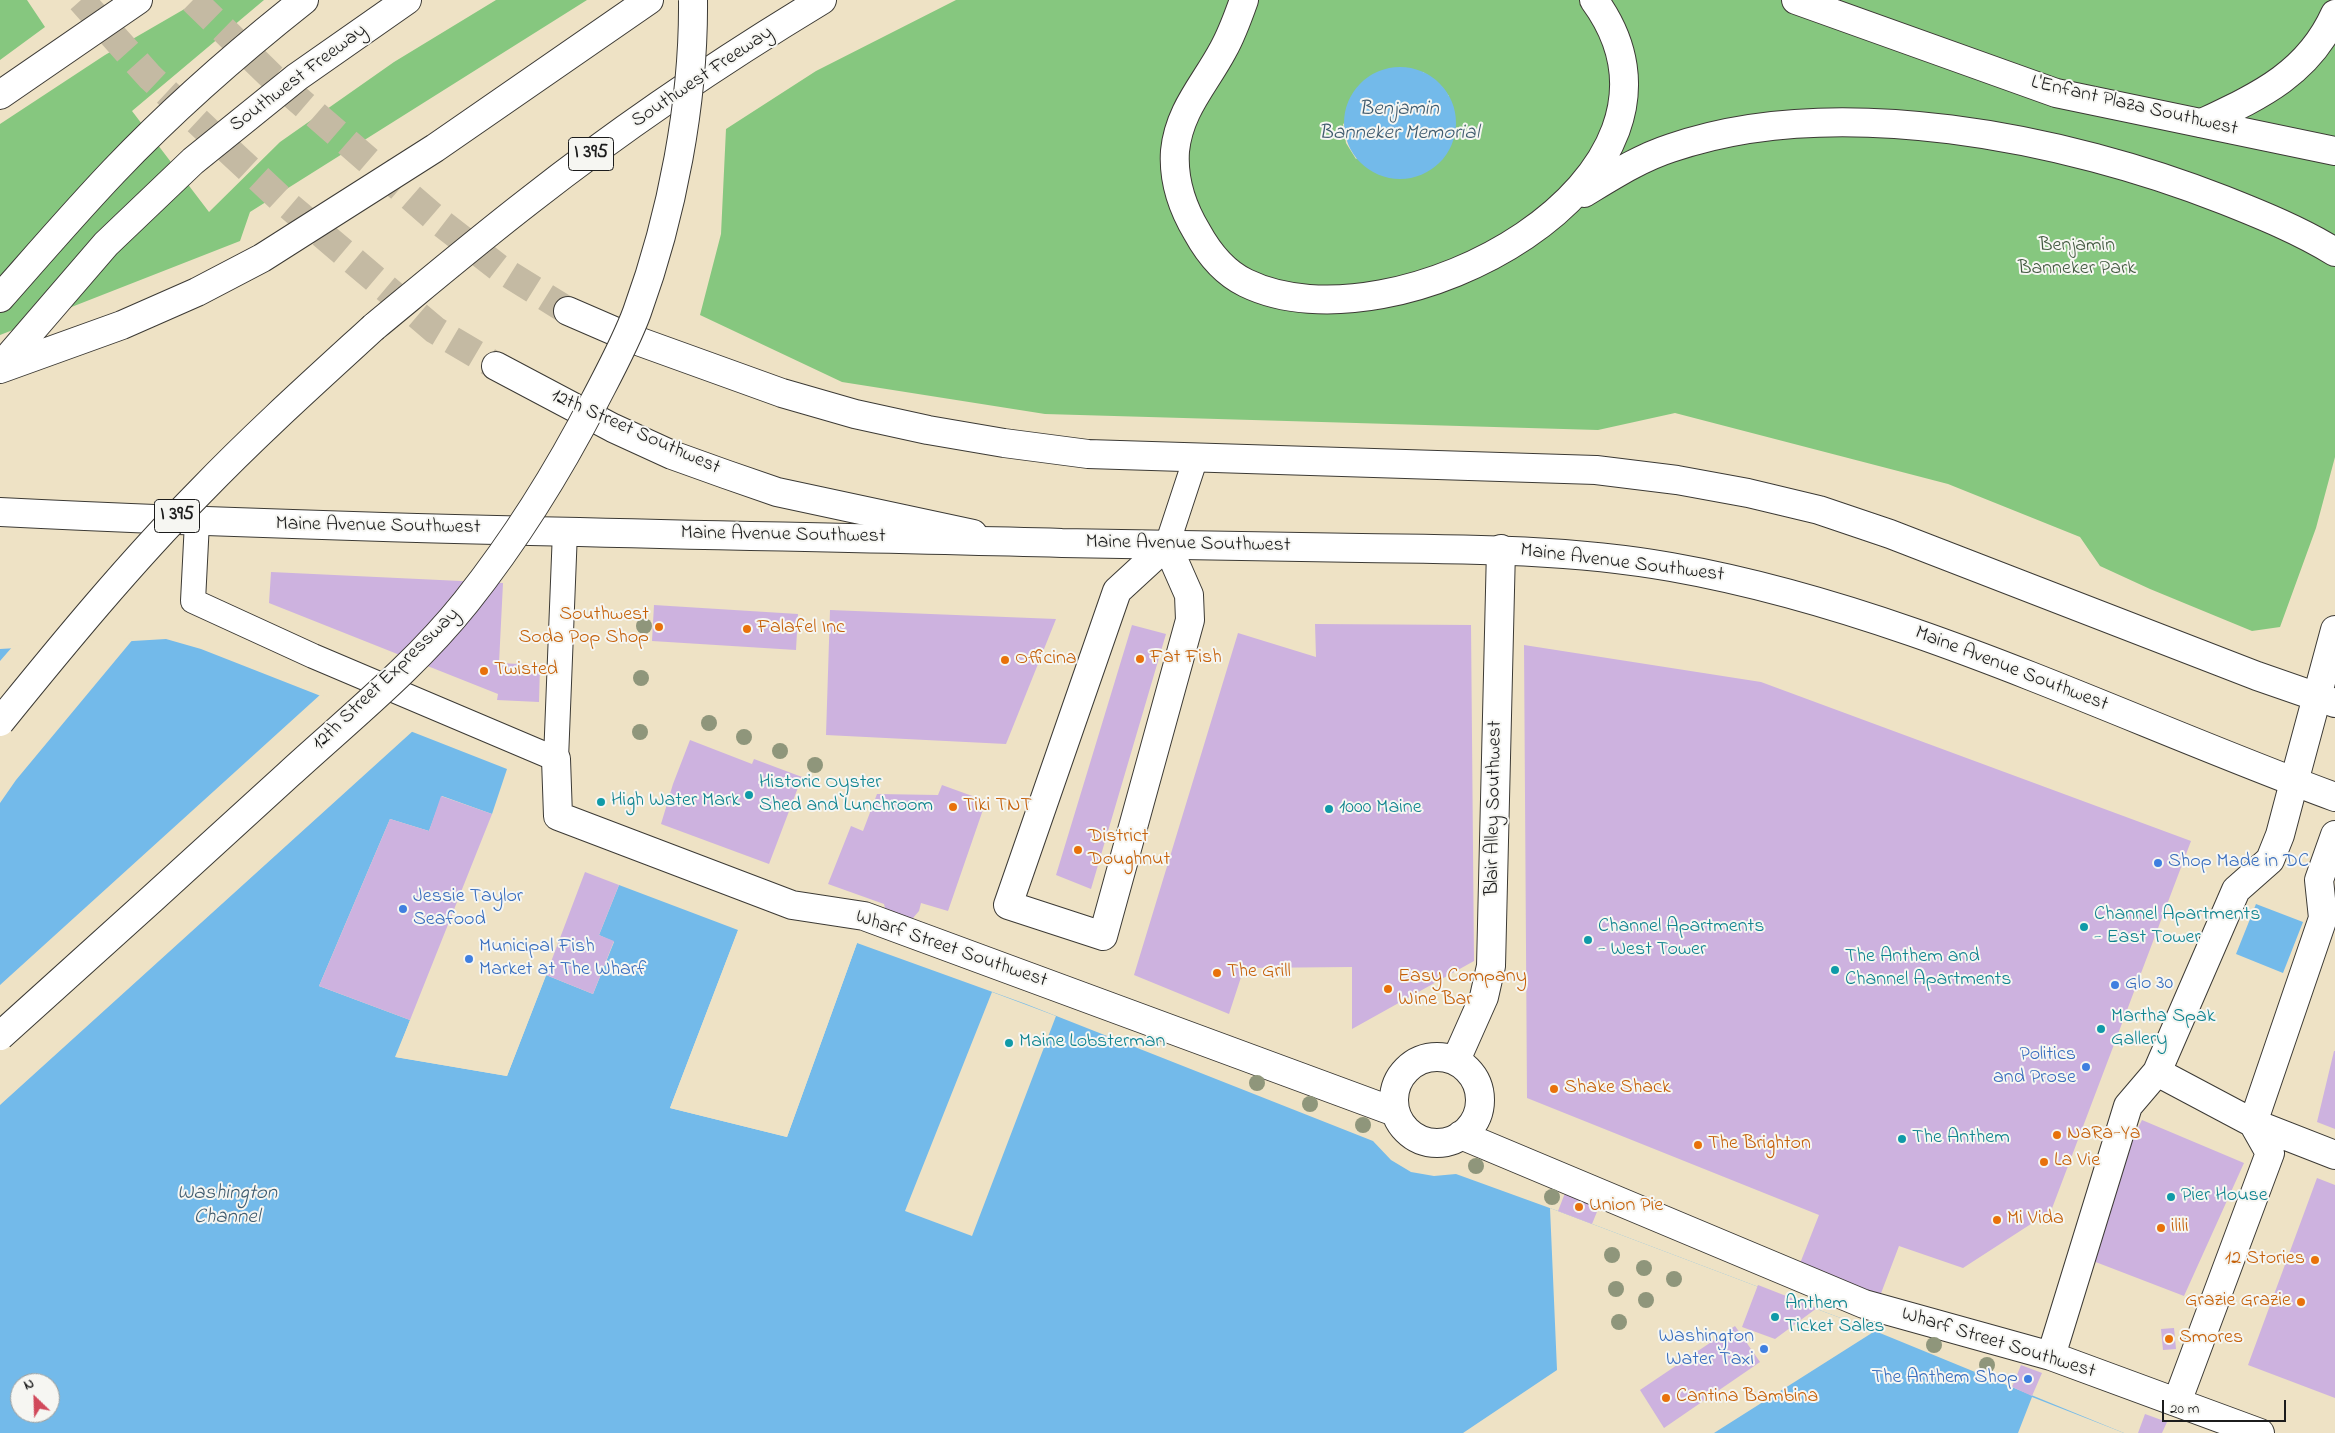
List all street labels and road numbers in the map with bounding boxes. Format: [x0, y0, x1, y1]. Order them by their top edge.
street label: Southwest Freeway [226, 20, 372, 138]
street label: Southwest Freeway [628, 22, 778, 134]
street label: L'Enfant Plaza Southwest [2028, 72, 2240, 142]
road number: I 395 [568, 138, 614, 170]
street label: 12th Street Southwest [547, 385, 723, 481]
road number: I 395 [154, 500, 200, 532]
street label: Maine Avenue Southwest [275, 513, 481, 541]
street label: Maine Avenue Southwest [680, 522, 886, 550]
street label: Maine Avenue Southwest [1085, 531, 1291, 559]
street label: Maine Avenue Southwest [1519, 540, 1725, 588]
street label: 12th Street Expressway [308, 603, 466, 757]
street label: Maine Avenue Southwest [1911, 622, 2111, 718]
street label: Blair Alley Southwest [1481, 720, 1509, 896]
street label: Wharf Street Southwest [852, 906, 1050, 994]
street label: Wharf Street Southwest [1898, 1303, 2098, 1385]

